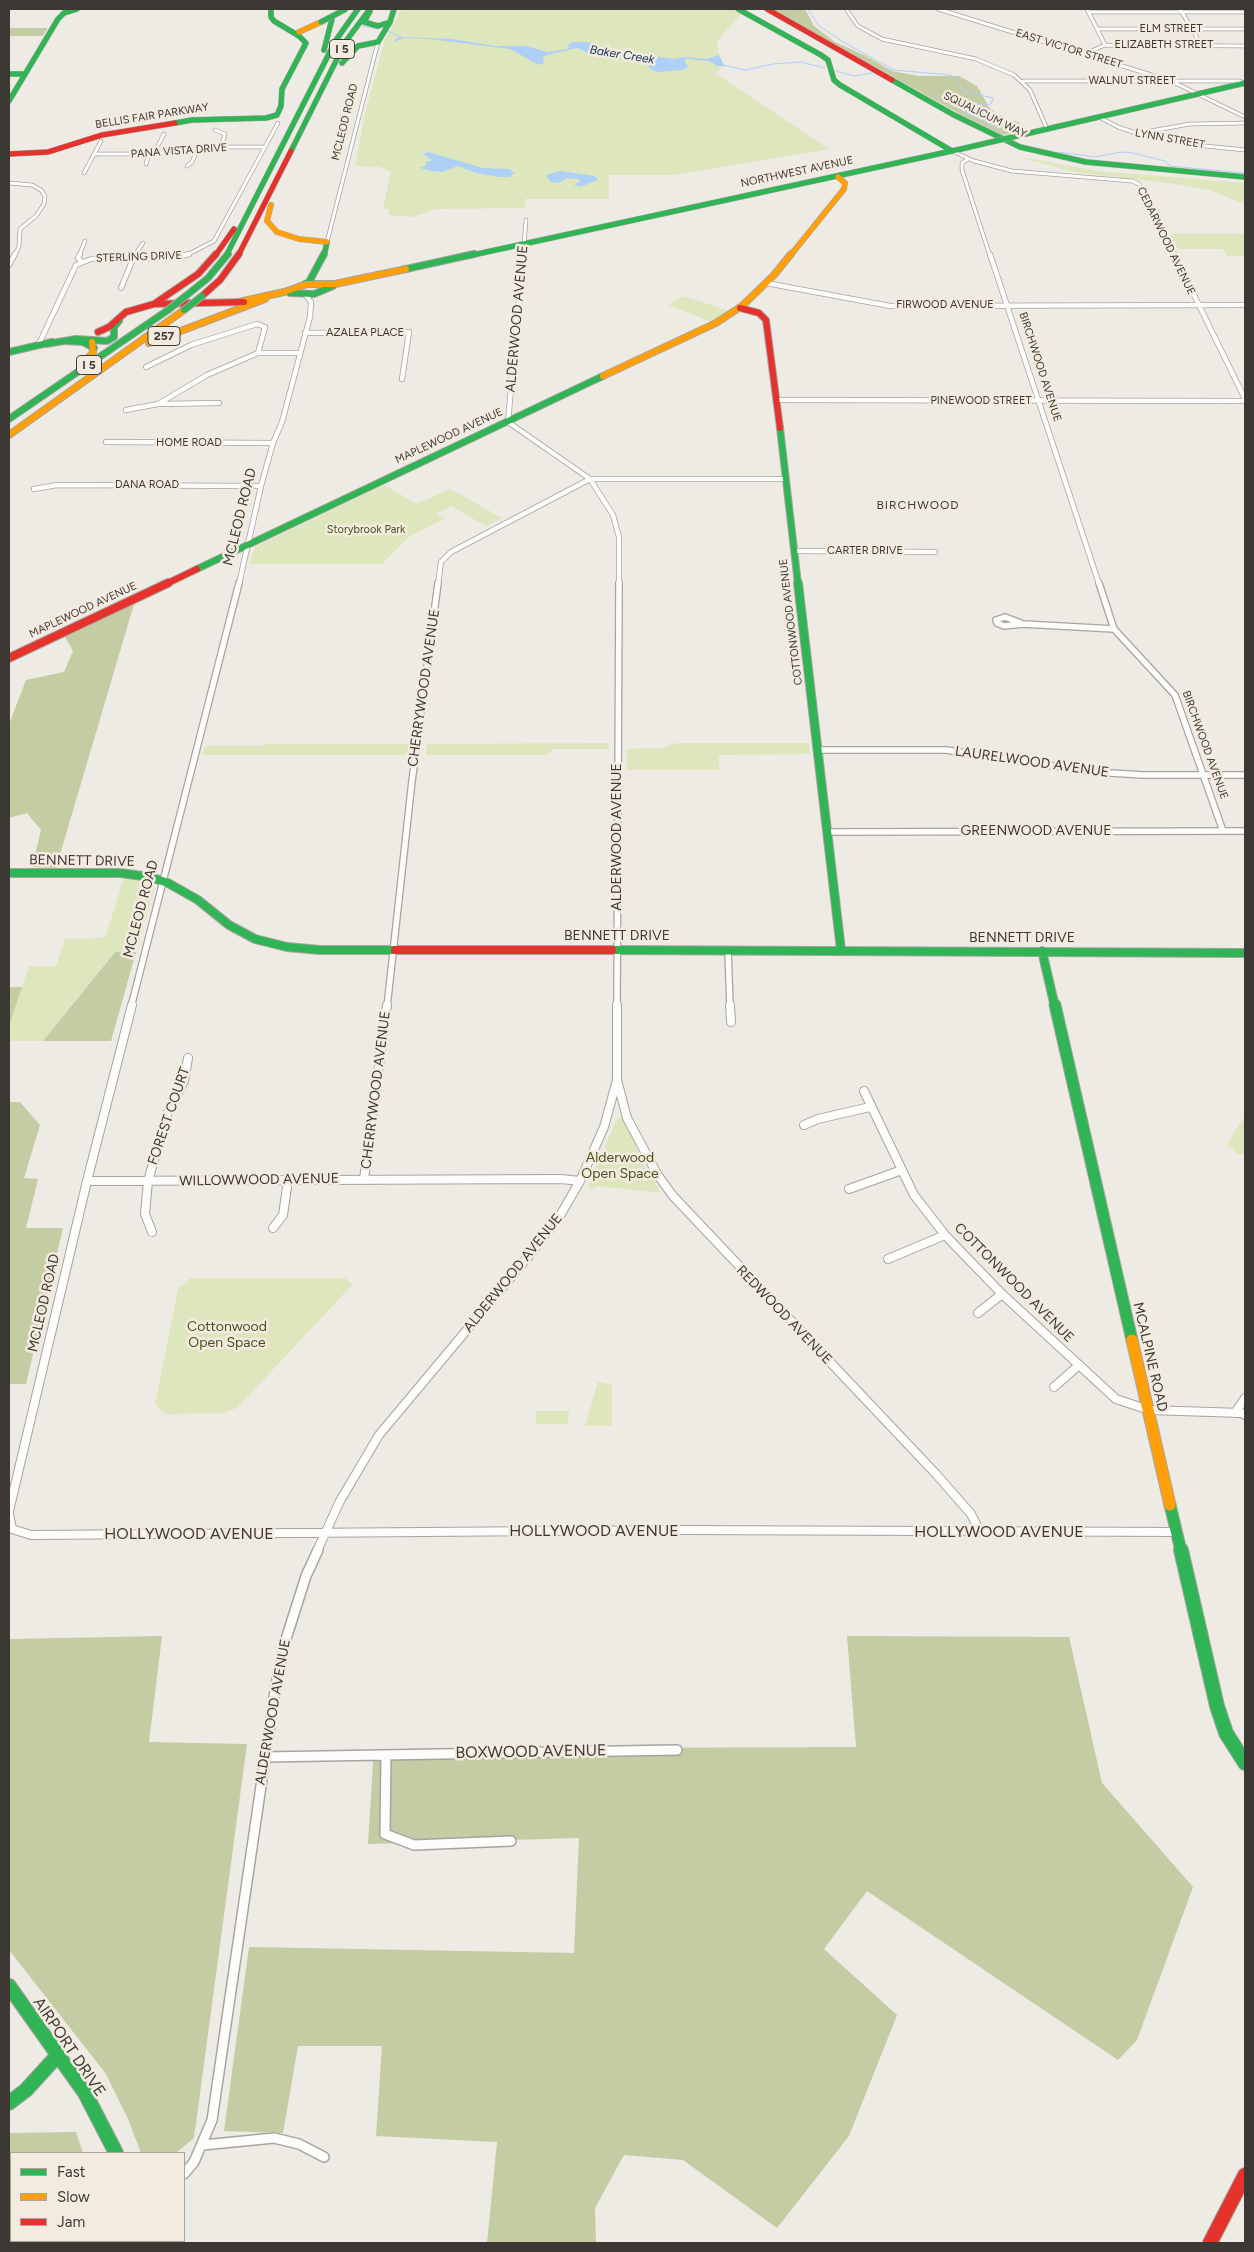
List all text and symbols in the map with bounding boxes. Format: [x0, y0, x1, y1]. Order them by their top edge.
street label: ELM STREET [1139, 22, 1203, 36]
street label: EAST VICTOR STREET [1014, 26, 1124, 72]
street label: ELIZABETH STREET [1115, 38, 1213, 52]
road number: I 5 [330, 40, 354, 59]
water label: Baker Creek [589, 43, 655, 67]
street label: WALNUT STREET [1088, 74, 1176, 88]
street label: MCLEOD ROAD [329, 82, 361, 162]
street label: SQUALICUM WAY [941, 89, 1029, 141]
street label: BELLIS FAIR PARKWAY [94, 101, 210, 131]
street label: LYNN STREET [1134, 126, 1206, 152]
street label: PANA VISTA DRIVE [130, 141, 228, 161]
street label: NORTHWEST AVENUE [740, 154, 854, 190]
street label: CEDARWOOD AVENUE [1134, 185, 1198, 297]
street label: ALDERWOOD AVENUE [502, 245, 532, 393]
street label: STERLING DRIVE [96, 249, 182, 265]
street label: FIRWOOD AVENUE [896, 298, 994, 312]
street label: BIRCHWOOD AVENUE [1016, 310, 1064, 424]
road number: 257 [148, 326, 180, 346]
street label: AZALEA PLACE [326, 326, 404, 340]
road number: I 5 [76, 356, 102, 374]
street label: PINEWOOD STREET [930, 394, 1032, 408]
street label: MAPLEWOOD AVENUE [393, 405, 505, 467]
street label: HOME ROAD [156, 436, 222, 450]
street label: MCLEOD ROAD [220, 466, 260, 568]
street label: DANA ROAD [115, 478, 179, 492]
district label: BIRCHWOOD [875, 498, 961, 512]
park label: Storybrook Park [327, 523, 405, 537]
street label: CARTER DRIVE [827, 544, 903, 558]
street label: COTTONWOOD AVENUE [777, 558, 805, 686]
street label: MAPLEWOOD AVENUE [27, 579, 139, 641]
street label: CHERRYWOOD AVENUE [405, 608, 443, 768]
street label: BIRCHWOOD AVENUE [1179, 689, 1231, 801]
street label: LAURELWOOD AVENUE [954, 743, 1110, 781]
street label: ALDERWOOD AVENUE [609, 763, 625, 911]
street label: GREENWOOD AVENUE [961, 823, 1111, 839]
street label: BENNETT DRIVE [29, 852, 135, 870]
street label: MCLEOD ROAD [120, 858, 162, 960]
street label: BENNETT DRIVE [564, 928, 670, 944]
street label: BENNETT DRIVE [969, 930, 1075, 946]
street label: CHERRYWOOD AVENUE [358, 1010, 394, 1170]
street label: FOREST COURT [144, 1065, 194, 1167]
park label: Alderwood Open Space [581, 1150, 659, 1182]
street label: WILLOWWOOD AVENUE [179, 1170, 339, 1190]
street label: ALDERWOOD AVENUE [460, 1210, 566, 1336]
street label: COTTONWOOD AVENUE [951, 1220, 1077, 1346]
street label: MCLEOD ROAD [25, 1252, 63, 1354]
street label: REDWOOD AVENUE [733, 1262, 835, 1368]
street label: MCALPINE ROAD [1129, 1301, 1171, 1413]
park label: Cottonwood Open Space [187, 1319, 267, 1351]
street label: HOLLYWOOD AVENUE [509, 1521, 679, 1541]
street label: HOLLYWOOD AVENUE [914, 1522, 1084, 1542]
street label: HOLLYWOOD AVENUE [104, 1524, 274, 1544]
street label: ALDERWOOD AVENUE [252, 1638, 294, 1786]
street label: BOXWOOD AVENUE [455, 1741, 607, 1763]
street label: AIRPORT DRIVE [29, 1994, 109, 2100]
legend [10, 2152, 185, 2242]
text: Fast [57, 2163, 85, 2181]
text: Slow [57, 2188, 90, 2206]
text: Jam [57, 2213, 85, 2231]

